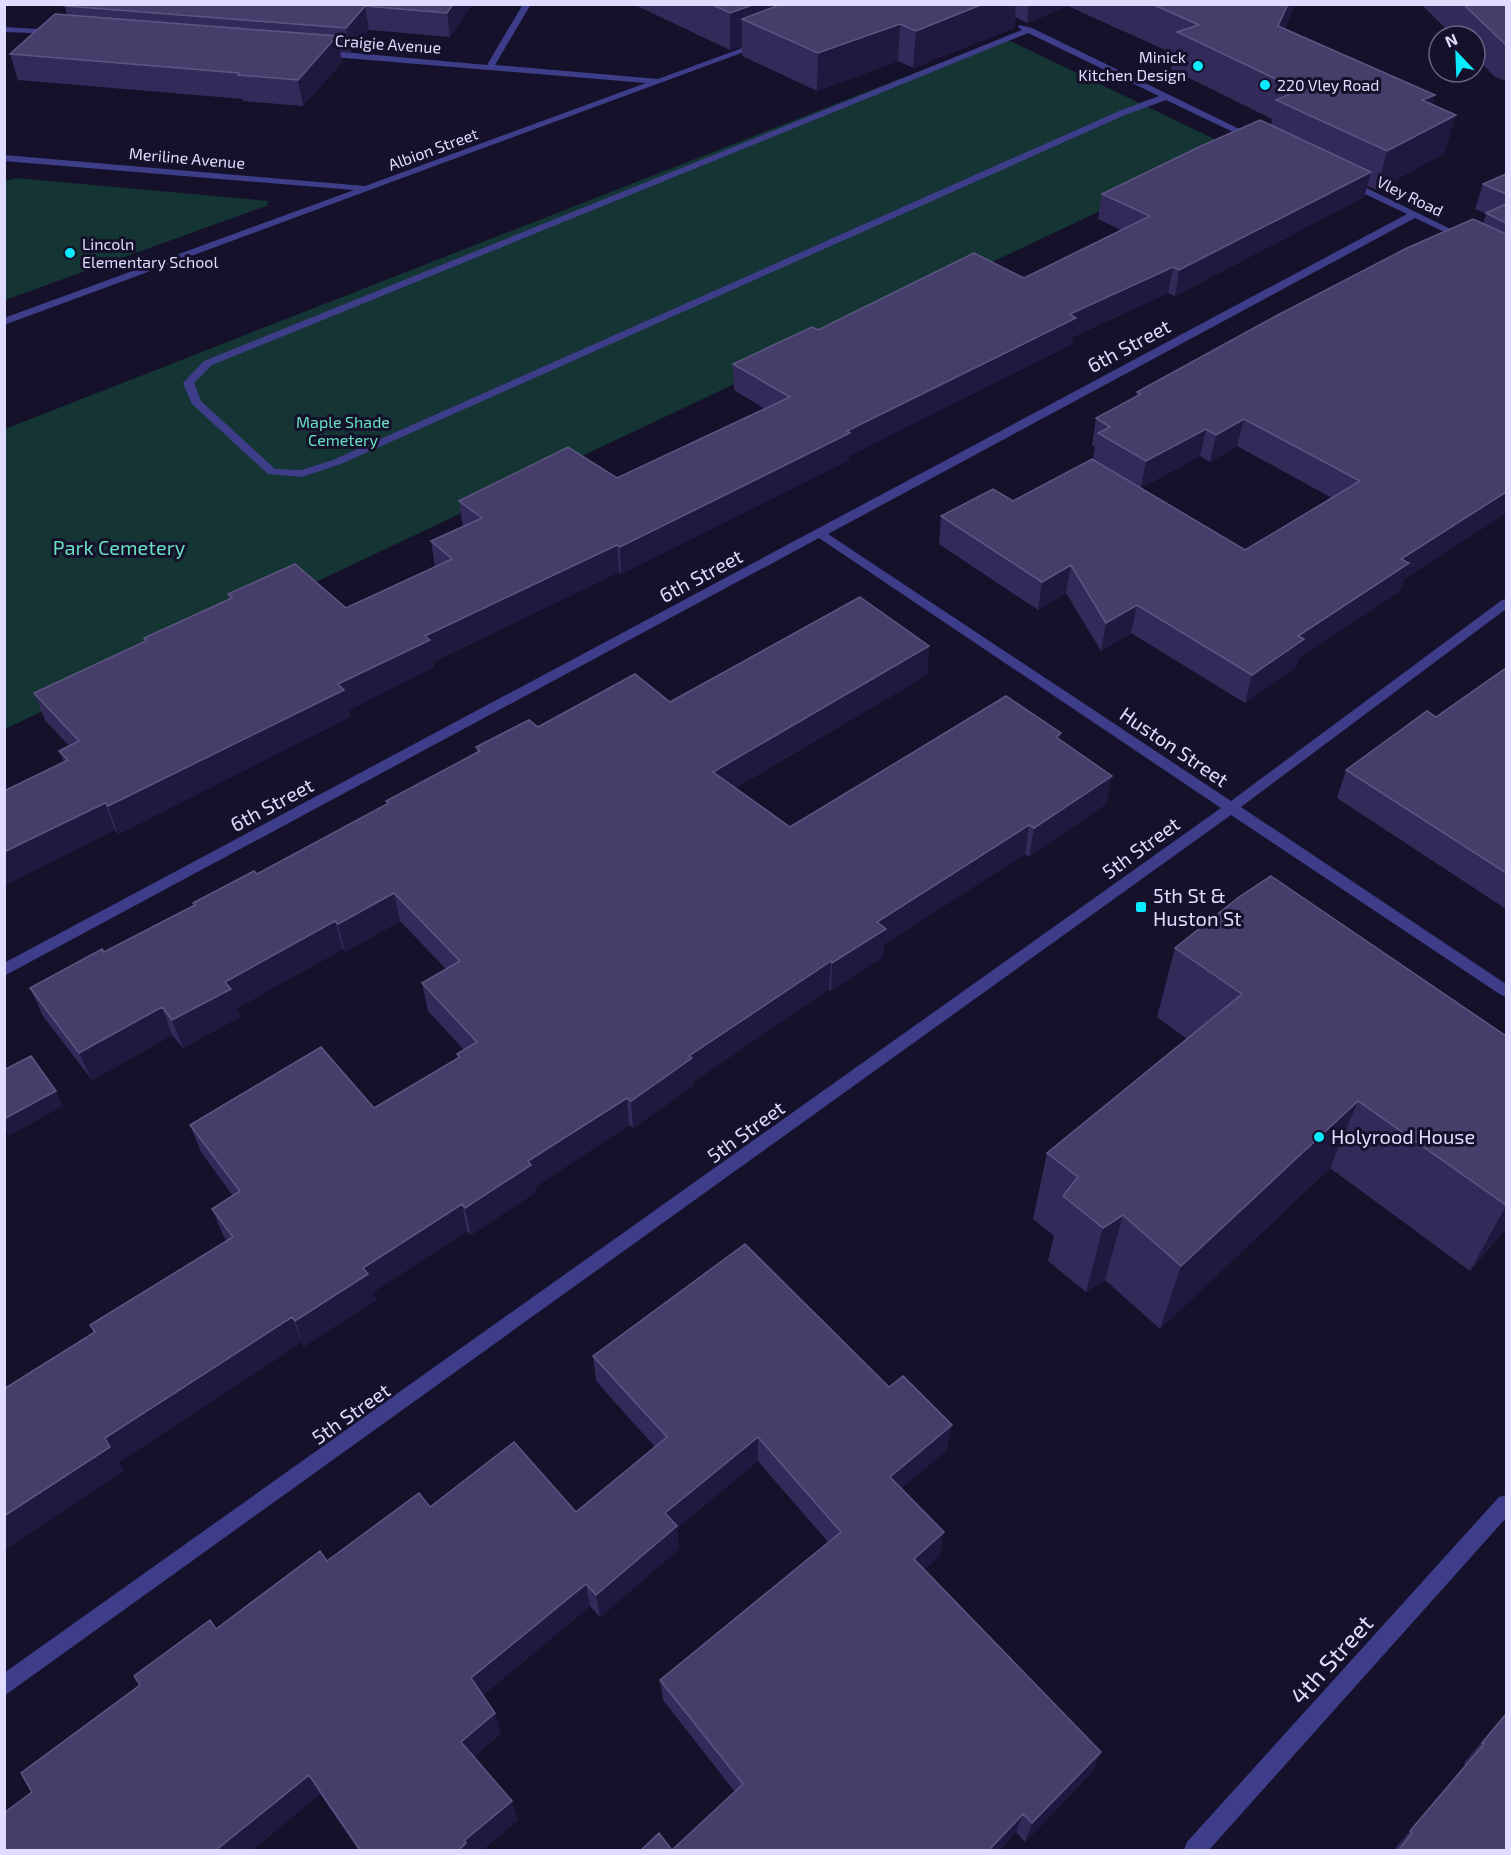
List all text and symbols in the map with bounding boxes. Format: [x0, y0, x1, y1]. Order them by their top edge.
north arrow [1427, 24, 1487, 84]
text: N [1442, 29, 1460, 51]
street label: Craigie Avenue [334, 30, 442, 57]
place label: Minick Kitchen Design [1078, 47, 1186, 84]
marker: Minick Kitchen Design [1191, 59, 1205, 73]
place label: 220 Vley Road [1277, 75, 1379, 94]
marker: 220 Vley Road [1258, 78, 1272, 92]
street label: Albion Street [385, 123, 480, 174]
street label: Meriline Avenue [128, 143, 246, 172]
street label: Vley Road [1374, 171, 1447, 220]
place label: Lincoln Elementary School [82, 234, 218, 271]
marker: Lincoln Elementary School [63, 246, 77, 260]
street label: 6th Street [1083, 313, 1175, 377]
park label: Maple Shade Cemetery [296, 412, 390, 449]
park label: Park Cemetery [53, 535, 186, 559]
street label: 6th Street [655, 543, 747, 607]
street label: Huston Street [1116, 701, 1234, 791]
street label: 6th Street [226, 772, 318, 836]
street label: 5th Street [1097, 811, 1184, 883]
place label: 5th St & Huston St [1153, 883, 1242, 930]
marker: 5th St & Huston St [1134, 900, 1148, 914]
street label: 5th Street [702, 1095, 789, 1167]
place label: Holyrood House [1331, 1124, 1475, 1148]
marker: Holyrood House [1312, 1130, 1326, 1144]
street label: 5th Street [307, 1377, 394, 1449]
street label: 4th Street [1283, 1608, 1378, 1710]

